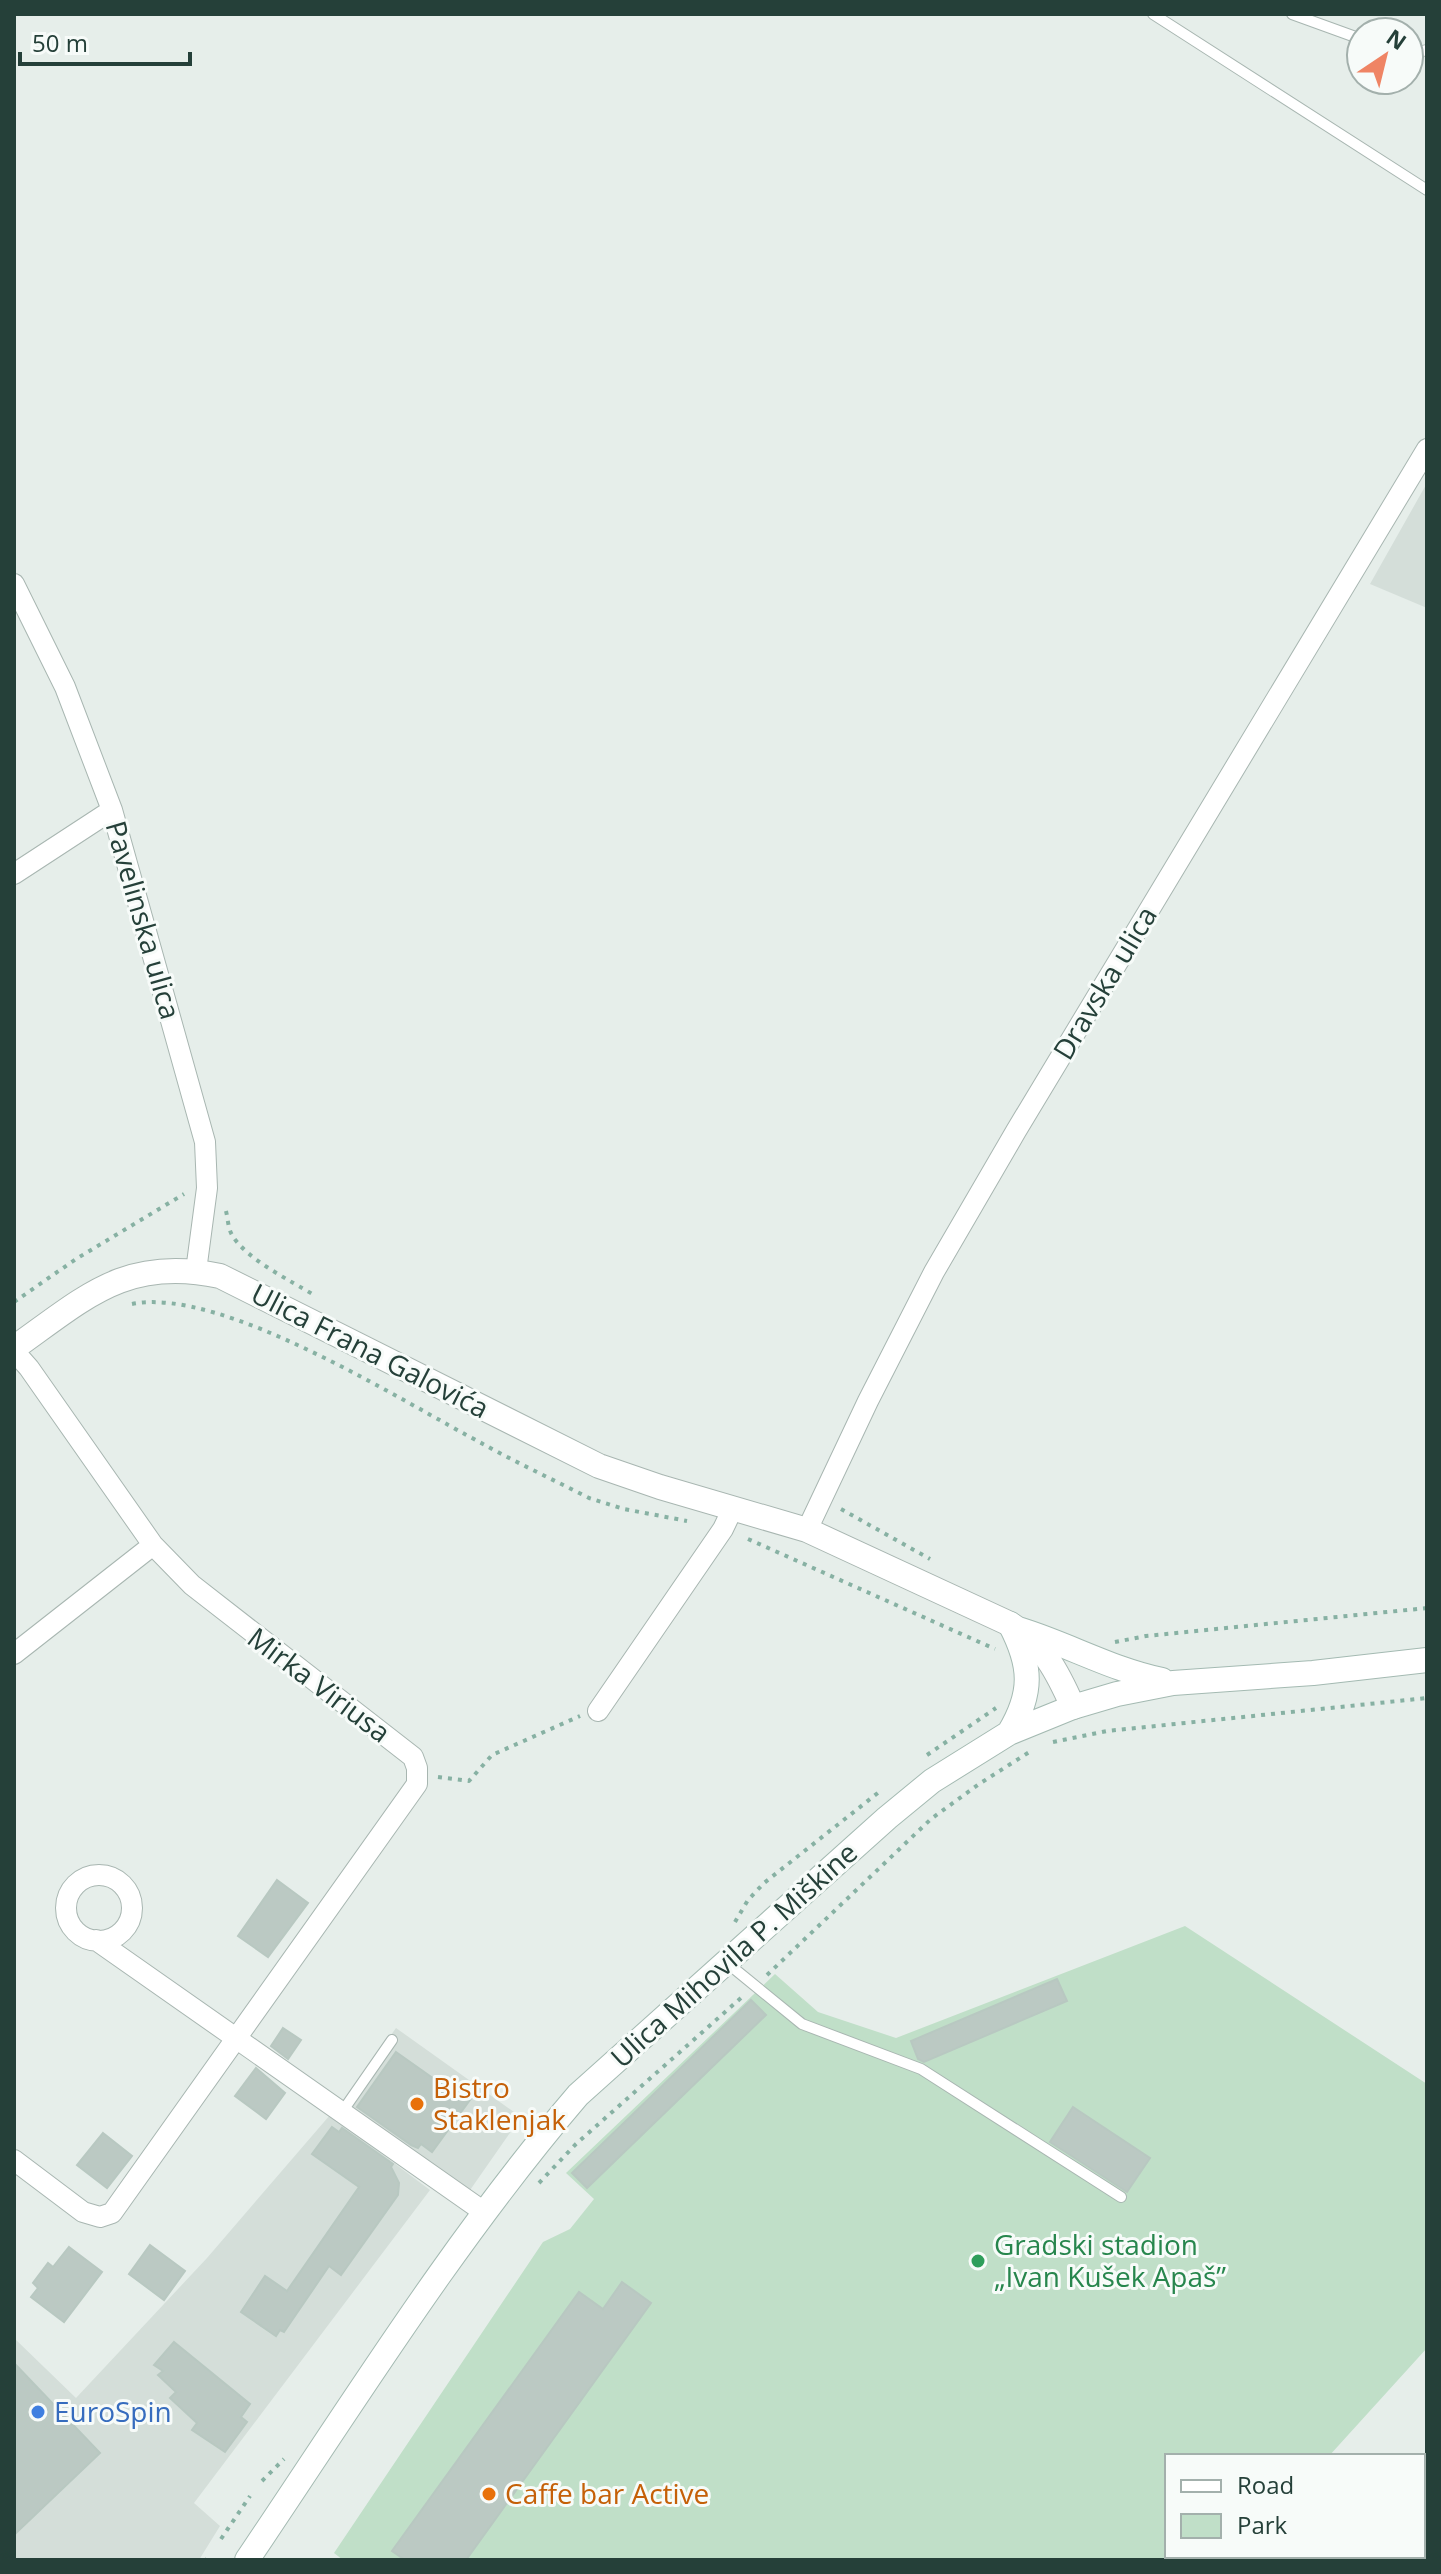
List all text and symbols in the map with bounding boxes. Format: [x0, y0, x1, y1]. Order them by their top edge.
scale bar [20, 16, 190, 66]
north arrow [1345, 16, 1425, 96]
text: N [1381, 21, 1413, 56]
text: 50 m [32, 26, 88, 59]
street label: Pavelinska ulica [98, 816, 190, 1023]
street label: Dravska ulica [1043, 899, 1165, 1066]
street label: Ulica Frana Galovića [245, 1274, 496, 1427]
street label: Mirka Viriusa [240, 1618, 399, 1750]
street label: Ulica Mihovila P. Miškine [602, 1833, 865, 2075]
place label: Bistro Staklenjak [433, 2068, 566, 2138]
marker: Bistro Staklenjak [408, 2095, 426, 2113]
place label: Gradski stadion „Ivan Kušek Apaš” [994, 2225, 1226, 2295]
marker: Gradski stadion „Ivan Kušek Apaš” [969, 2252, 987, 2270]
place label: EuroSpin [54, 2392, 172, 2430]
marker: EuroSpin [29, 2403, 47, 2421]
legend [1165, 2454, 1425, 2558]
text: Road [1237, 2468, 1294, 2501]
place label: Caffe bar Active [505, 2474, 709, 2512]
marker: Caffe bar Active [480, 2485, 498, 2503]
text: Park [1237, 2508, 1288, 2541]

